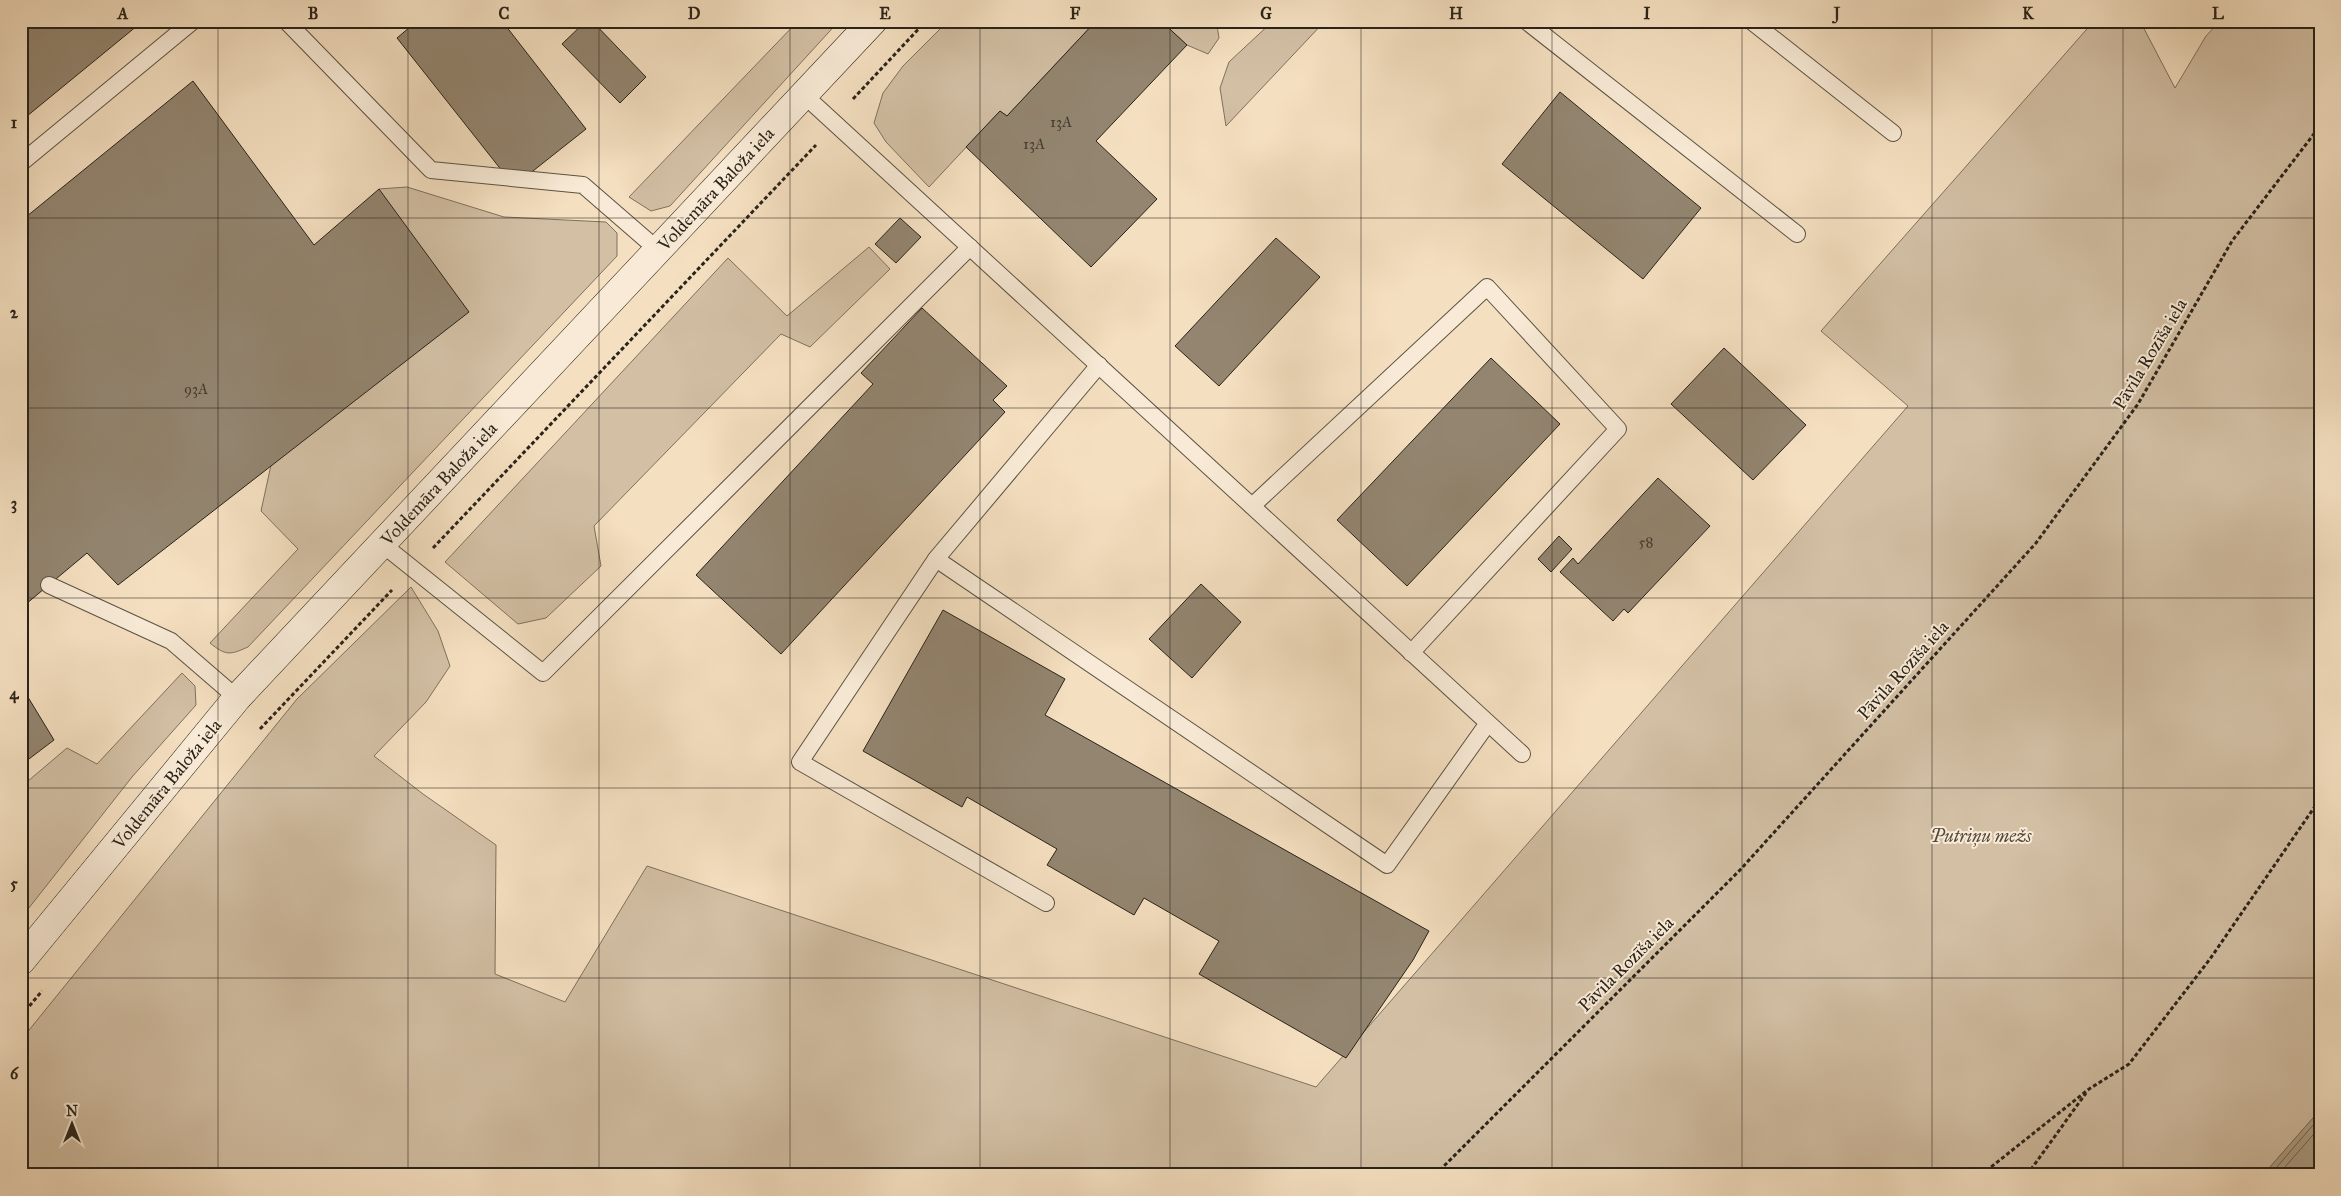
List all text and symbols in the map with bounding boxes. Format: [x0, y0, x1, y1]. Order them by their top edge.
text: A [117, 4, 129, 23]
text: B [308, 4, 318, 23]
text: C [499, 4, 510, 23]
text: D [688, 4, 701, 23]
text: E [879, 4, 891, 23]
text: F [1070, 4, 1081, 23]
text: G [1260, 4, 1272, 23]
text: H [1449, 4, 1463, 23]
text: I [1644, 4, 1651, 23]
text: J [1832, 4, 1841, 24]
text: K [2022, 4, 2034, 23]
text: L [2212, 4, 2224, 23]
text: 1 [11, 113, 18, 132]
house number: 13A [1050, 113, 1072, 131]
street label: Voldemāra Baloža iela [652, 122, 779, 256]
house number: 13A [1023, 135, 1045, 153]
street label: Pāvila Rozīša iela [2108, 294, 2192, 414]
text: 2 [10, 303, 19, 322]
house number: 93A [184, 380, 208, 398]
street label: Voldemāra Baloža iela [375, 417, 502, 551]
text: 3 [11, 494, 17, 514]
house number: 58 [1639, 533, 1653, 551]
street label: Pāvila Rozīša iela [1853, 616, 1953, 724]
text: 4 [10, 684, 20, 704]
street label: Voldemāra Baloža iela [107, 714, 226, 854]
park label: Putriņu mežs [1930, 825, 2032, 847]
text: 5 [10, 874, 18, 893]
street label: Pāvila Rozīša iela [1574, 912, 1678, 1016]
text: 6 [10, 1064, 19, 1083]
north arrow [48, 1098, 98, 1148]
text: N [66, 1103, 78, 1120]

